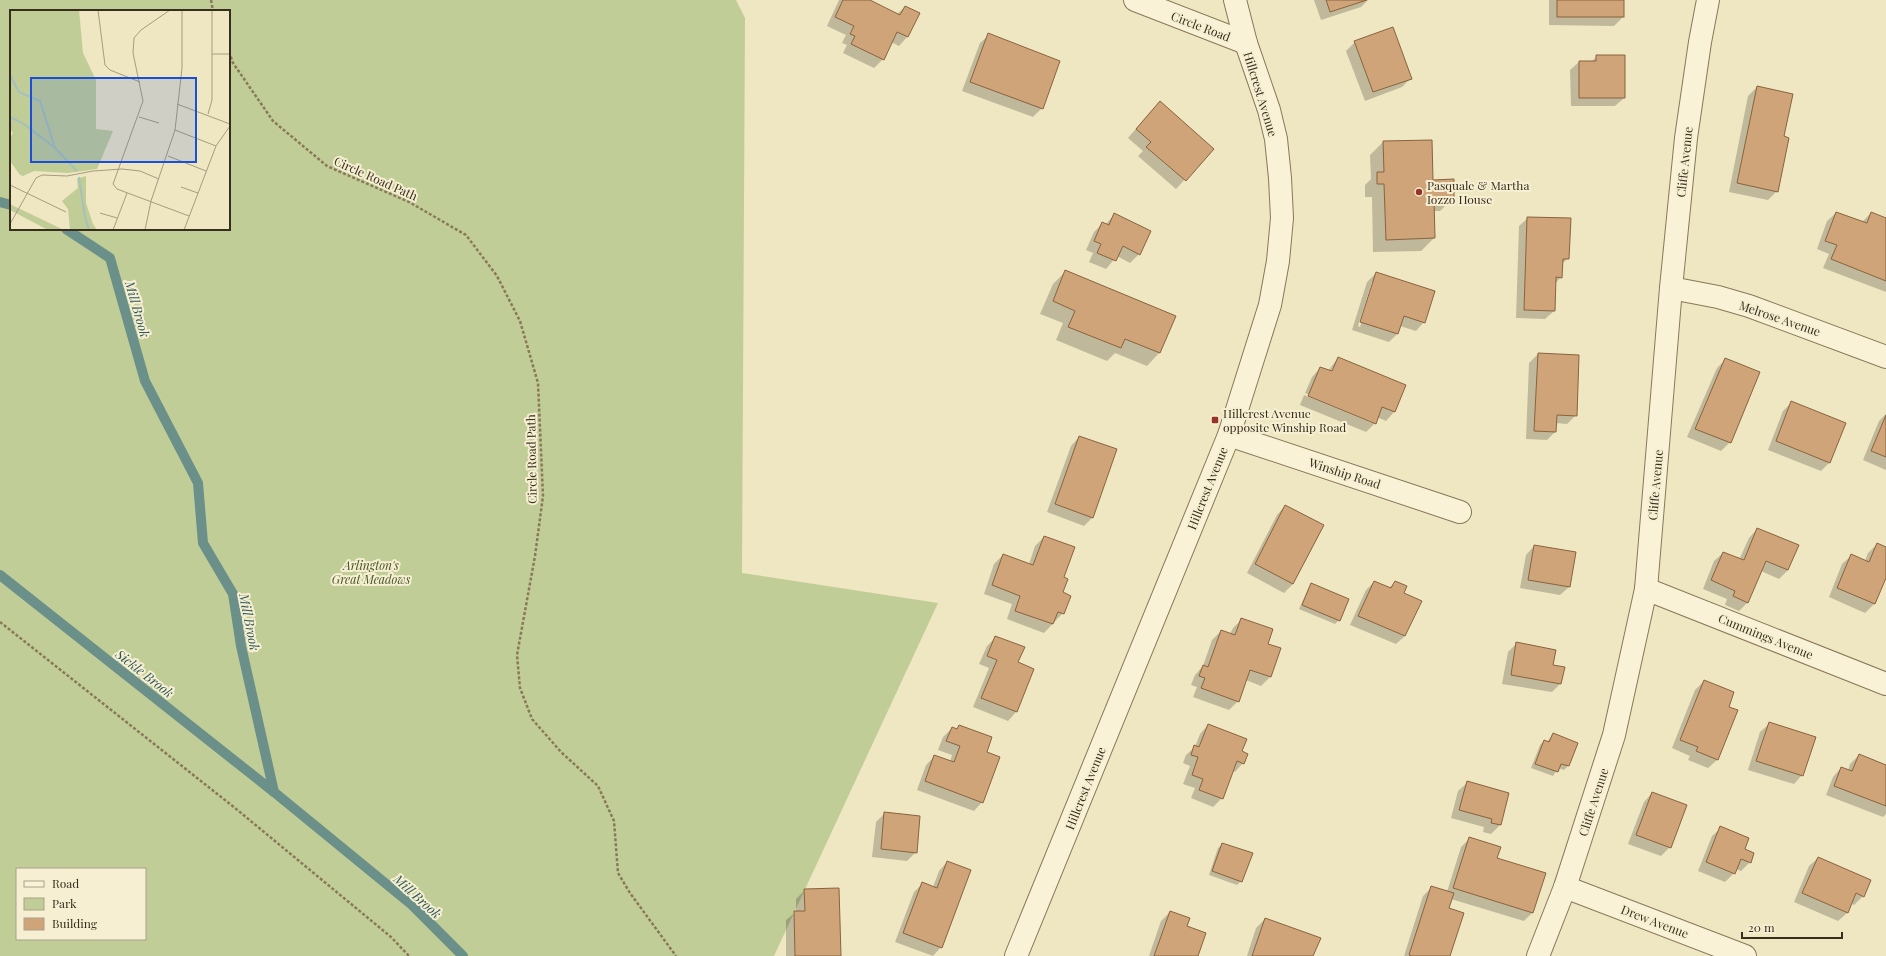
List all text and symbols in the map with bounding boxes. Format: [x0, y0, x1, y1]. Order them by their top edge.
street label: Circle Road [1169, 7, 1233, 45]
inset map [10, 10, 230, 230]
street label: Hillcrest Avenue [1240, 50, 1282, 138]
street label: Cliffe Avenue [1672, 126, 1696, 198]
street label: Circle Road Path [332, 152, 420, 204]
place label: Pasquale & Martha Iozzo House [1427, 177, 1529, 207]
marker: Pasquale & Martha Iozzo House [1414, 187, 1424, 197]
water label: Mill Brook [122, 278, 154, 340]
street label: Melrose Avenue [1737, 297, 1823, 339]
place label: Hillcrest Avenue opposite Winship Road [1223, 405, 1346, 435]
street label: Circle Road Path [522, 414, 540, 504]
marker: Hillcrest Avenue opposite Winship Road [1210, 415, 1220, 425]
street label: Hillcrest Avenue [1183, 444, 1231, 532]
street label: Cliffe Avenue [1644, 449, 1666, 521]
street label: Winship Road [1306, 454, 1383, 492]
park label: Arlington's Great Meadows [332, 557, 411, 587]
water label: Mill Brook [236, 591, 264, 652]
street label: Cummings Avenue [1716, 610, 1816, 662]
water label: Sickle Brook [112, 645, 178, 701]
street label: Hillcrest Avenue [1061, 744, 1109, 832]
street label: Cliffe Avenue [1574, 766, 1612, 838]
legend [16, 868, 146, 940]
water label: Mill Brook [390, 870, 446, 922]
text: Road [52, 875, 79, 891]
text: Park [52, 895, 77, 911]
street label: Drew Avenue [1619, 901, 1691, 941]
scale bar [1742, 914, 1842, 940]
text: Building [52, 915, 98, 931]
text: 20 m [1748, 919, 1775, 935]

